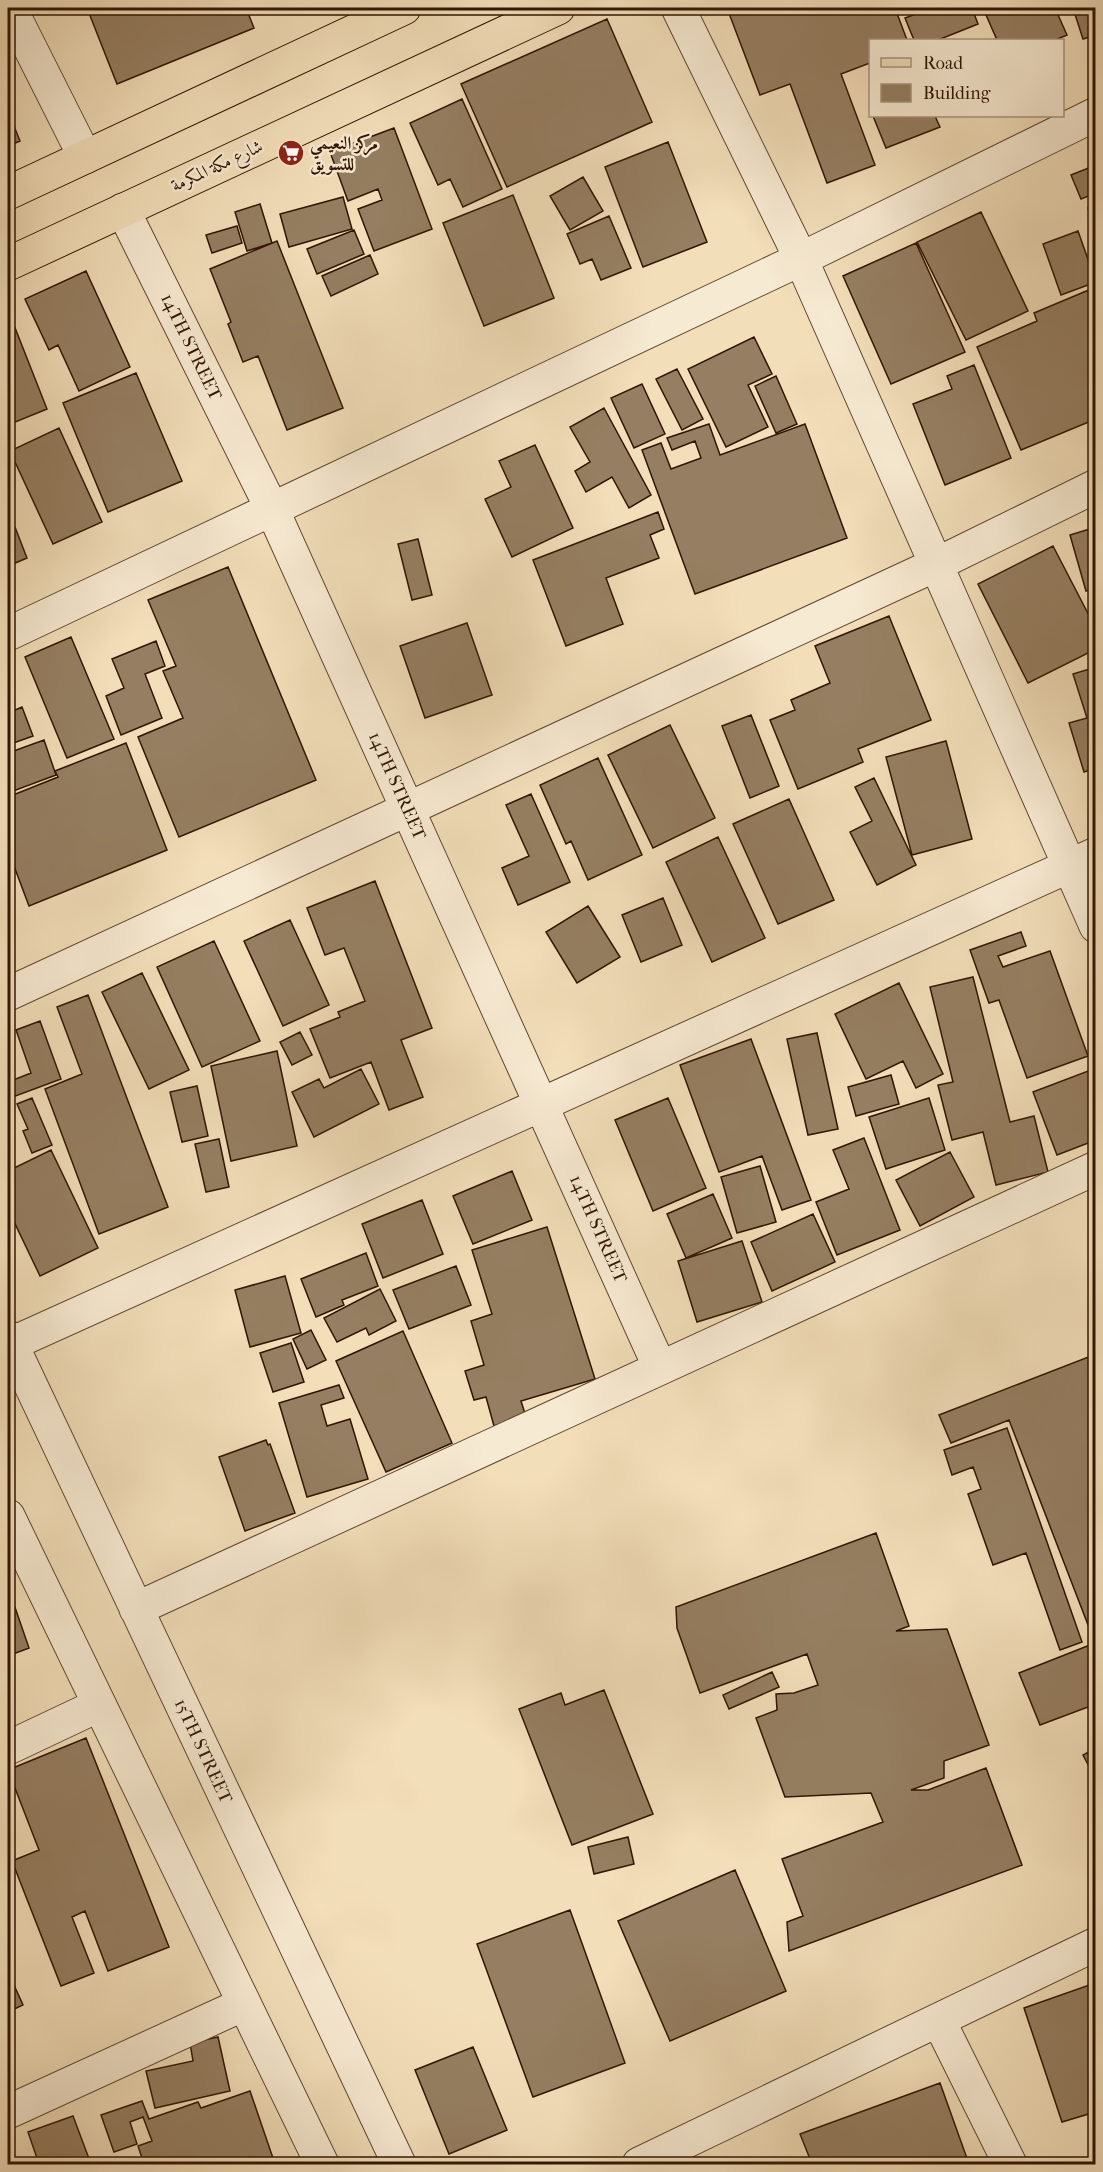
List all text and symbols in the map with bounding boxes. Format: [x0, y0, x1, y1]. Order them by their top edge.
legend [869, 39, 1064, 117]
text: Road [923, 53, 963, 74]
text: Building [923, 83, 991, 104]
place label: مركز النعيمي للتسويق [310, 133, 378, 175]
street label: شارع مكة المكرمة [168, 136, 268, 200]
supermarket icon: مركز النعيمي للتسويق [276, 138, 306, 168]
street label: 14TH STREET [156, 290, 226, 404]
street label: 14TH STREET [364, 729, 431, 844]
street label: 14TH STREET [565, 1172, 632, 1287]
street label: 15TH STREET [170, 1695, 237, 1807]

